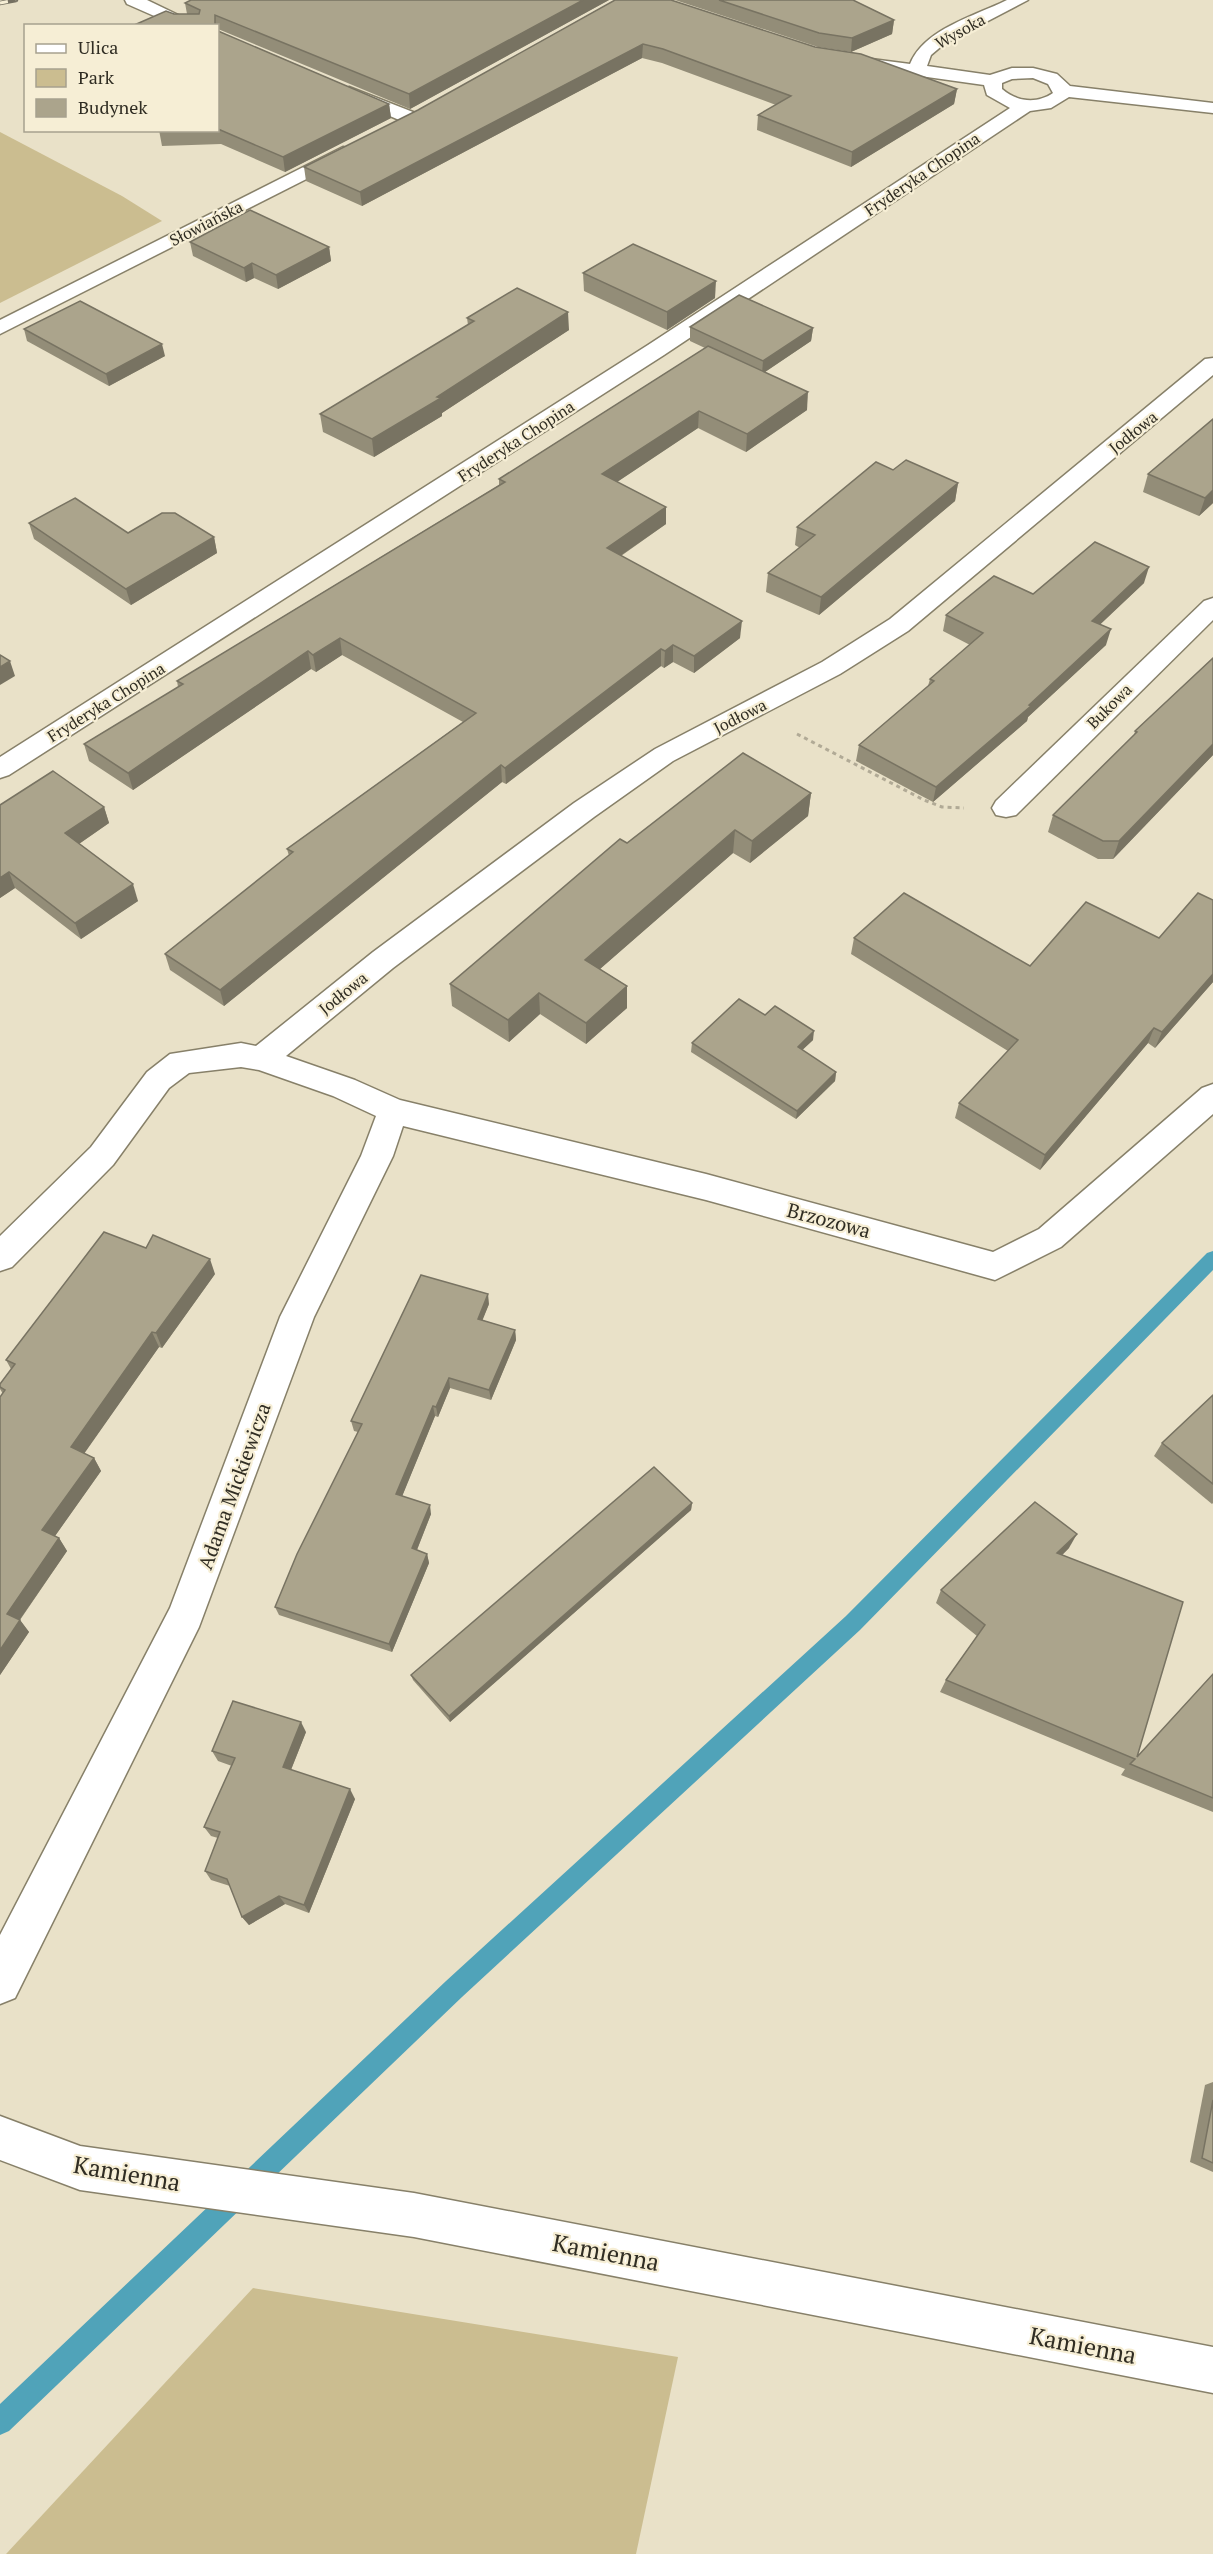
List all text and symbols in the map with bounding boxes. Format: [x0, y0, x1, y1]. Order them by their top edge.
street label: Wysoka [931, 8, 989, 54]
legend [24, 24, 219, 132]
text: Ulica [78, 35, 118, 59]
text: Park [78, 65, 115, 89]
text: Budynek [78, 95, 148, 119]
street label: Fryderyka Chopina [860, 127, 984, 221]
street label: Słowiańska [165, 195, 247, 251]
street label: Fryderyka Chopina [453, 395, 579, 487]
street label: Jodłowa [1104, 406, 1162, 458]
street label: Fryderyka Chopina [43, 657, 169, 747]
street label: Bukowa [1082, 679, 1136, 733]
street label: Jodłowa [710, 693, 770, 739]
street label: Jodłowa [314, 967, 372, 1019]
street label: Brzozowa [784, 1196, 874, 1244]
street label: Adama Mickiewicza [191, 1399, 277, 1573]
street label: Kamienna [71, 2148, 183, 2198]
street label: Kamienna [550, 2226, 662, 2278]
street label: Kamienna [1027, 2319, 1139, 2371]

